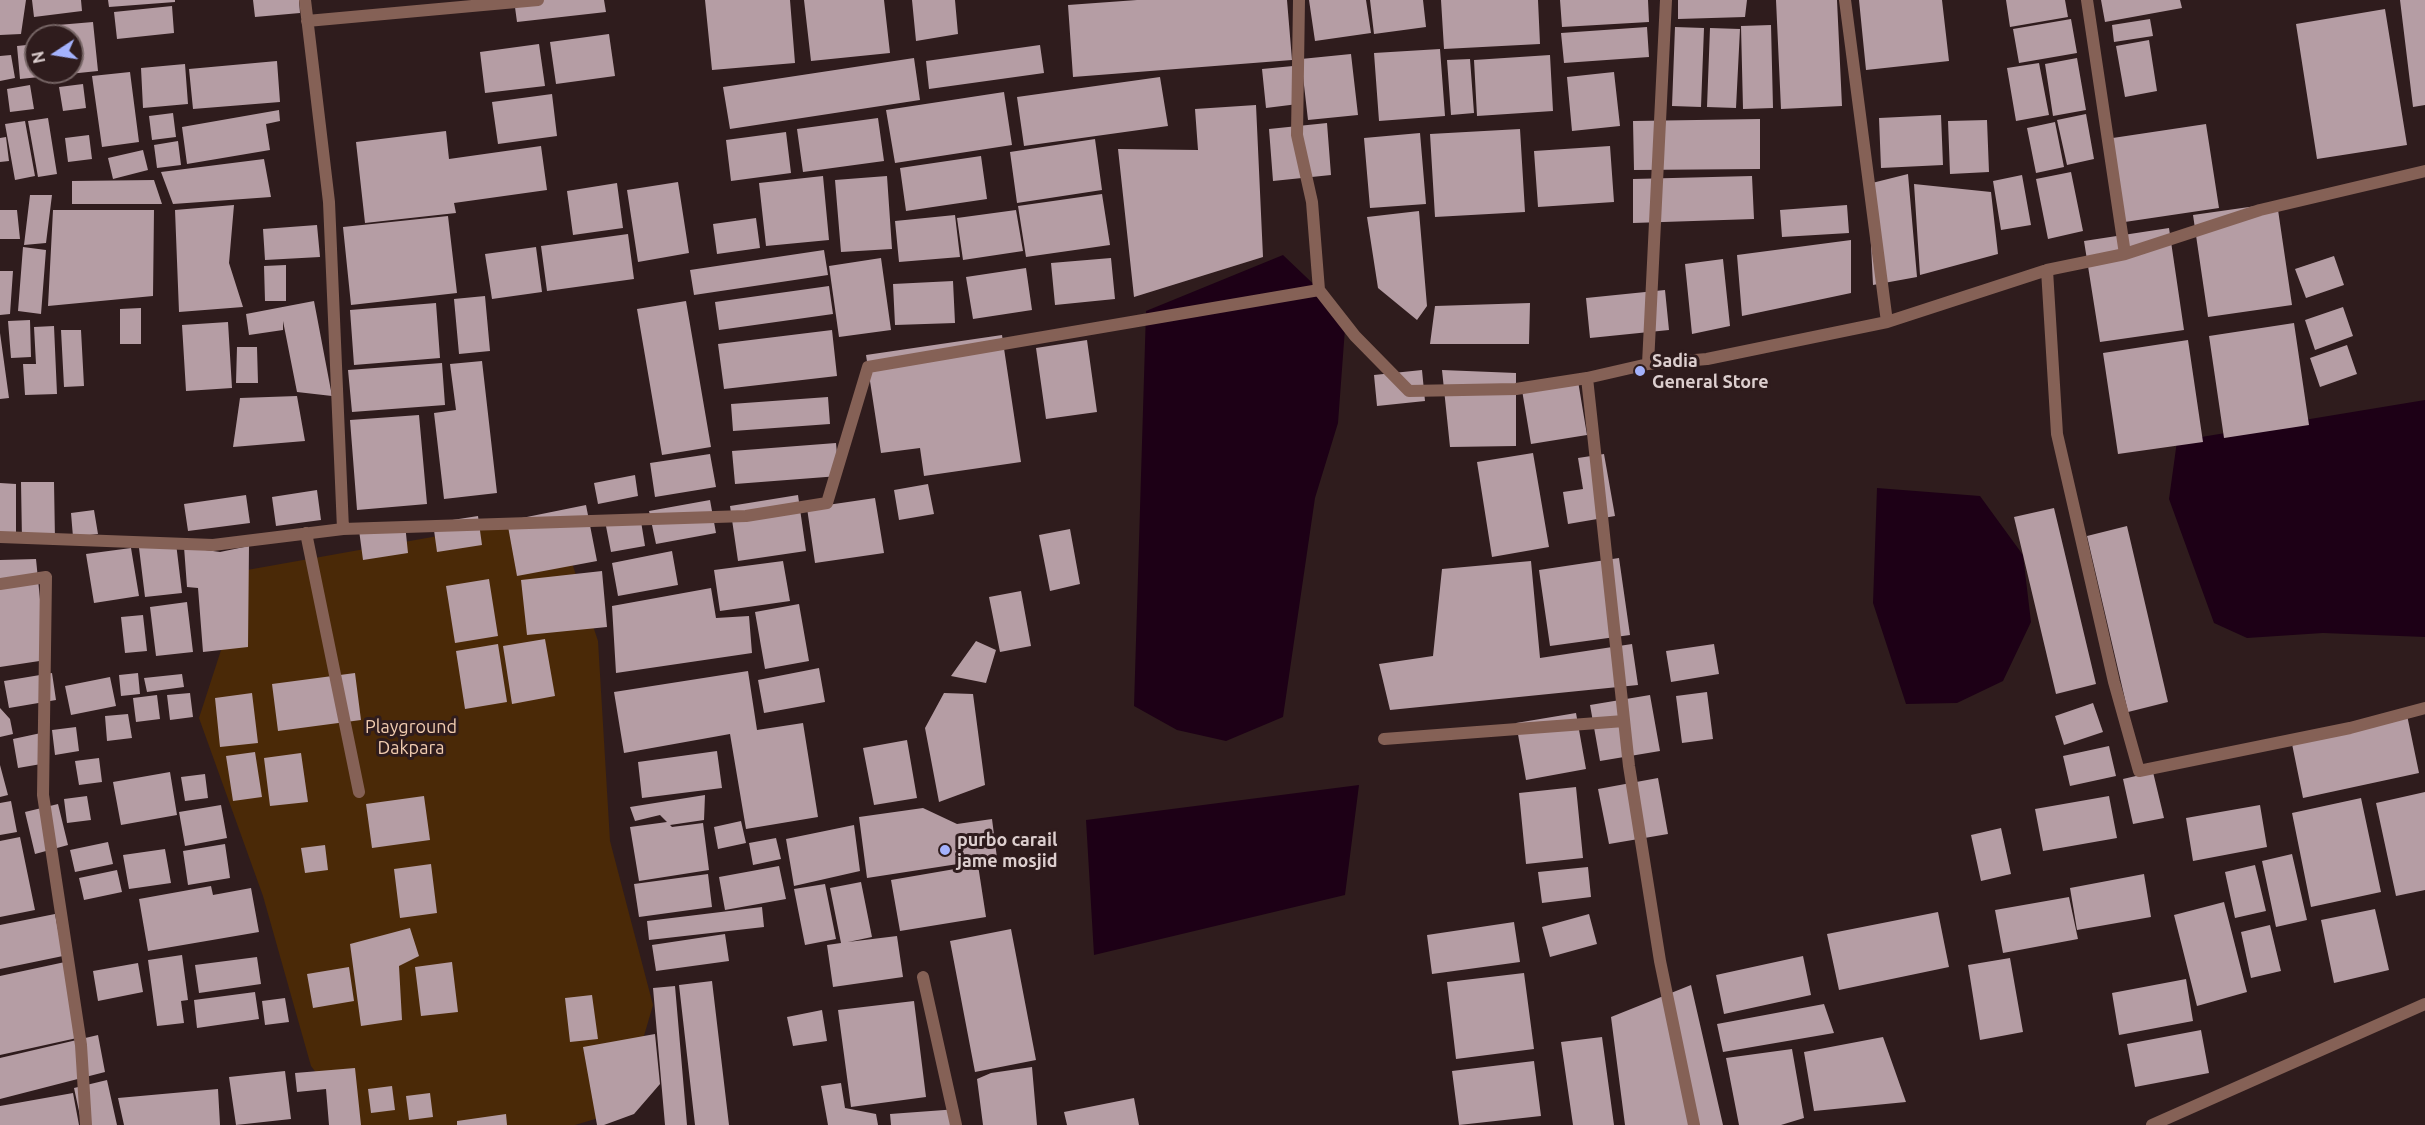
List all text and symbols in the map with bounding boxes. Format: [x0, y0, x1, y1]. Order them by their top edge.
north arrow [24, 24, 84, 84]
text: N [28, 50, 48, 65]
place label: Sadia General Store [1652, 350, 1769, 392]
marker: Sadia General Store [1633, 364, 1647, 378]
park label: Playground Dakpara [365, 716, 457, 758]
place label: purbo carail jame mosjid [957, 829, 1058, 872]
marker: purbo carail jame mosjid [938, 843, 952, 857]

